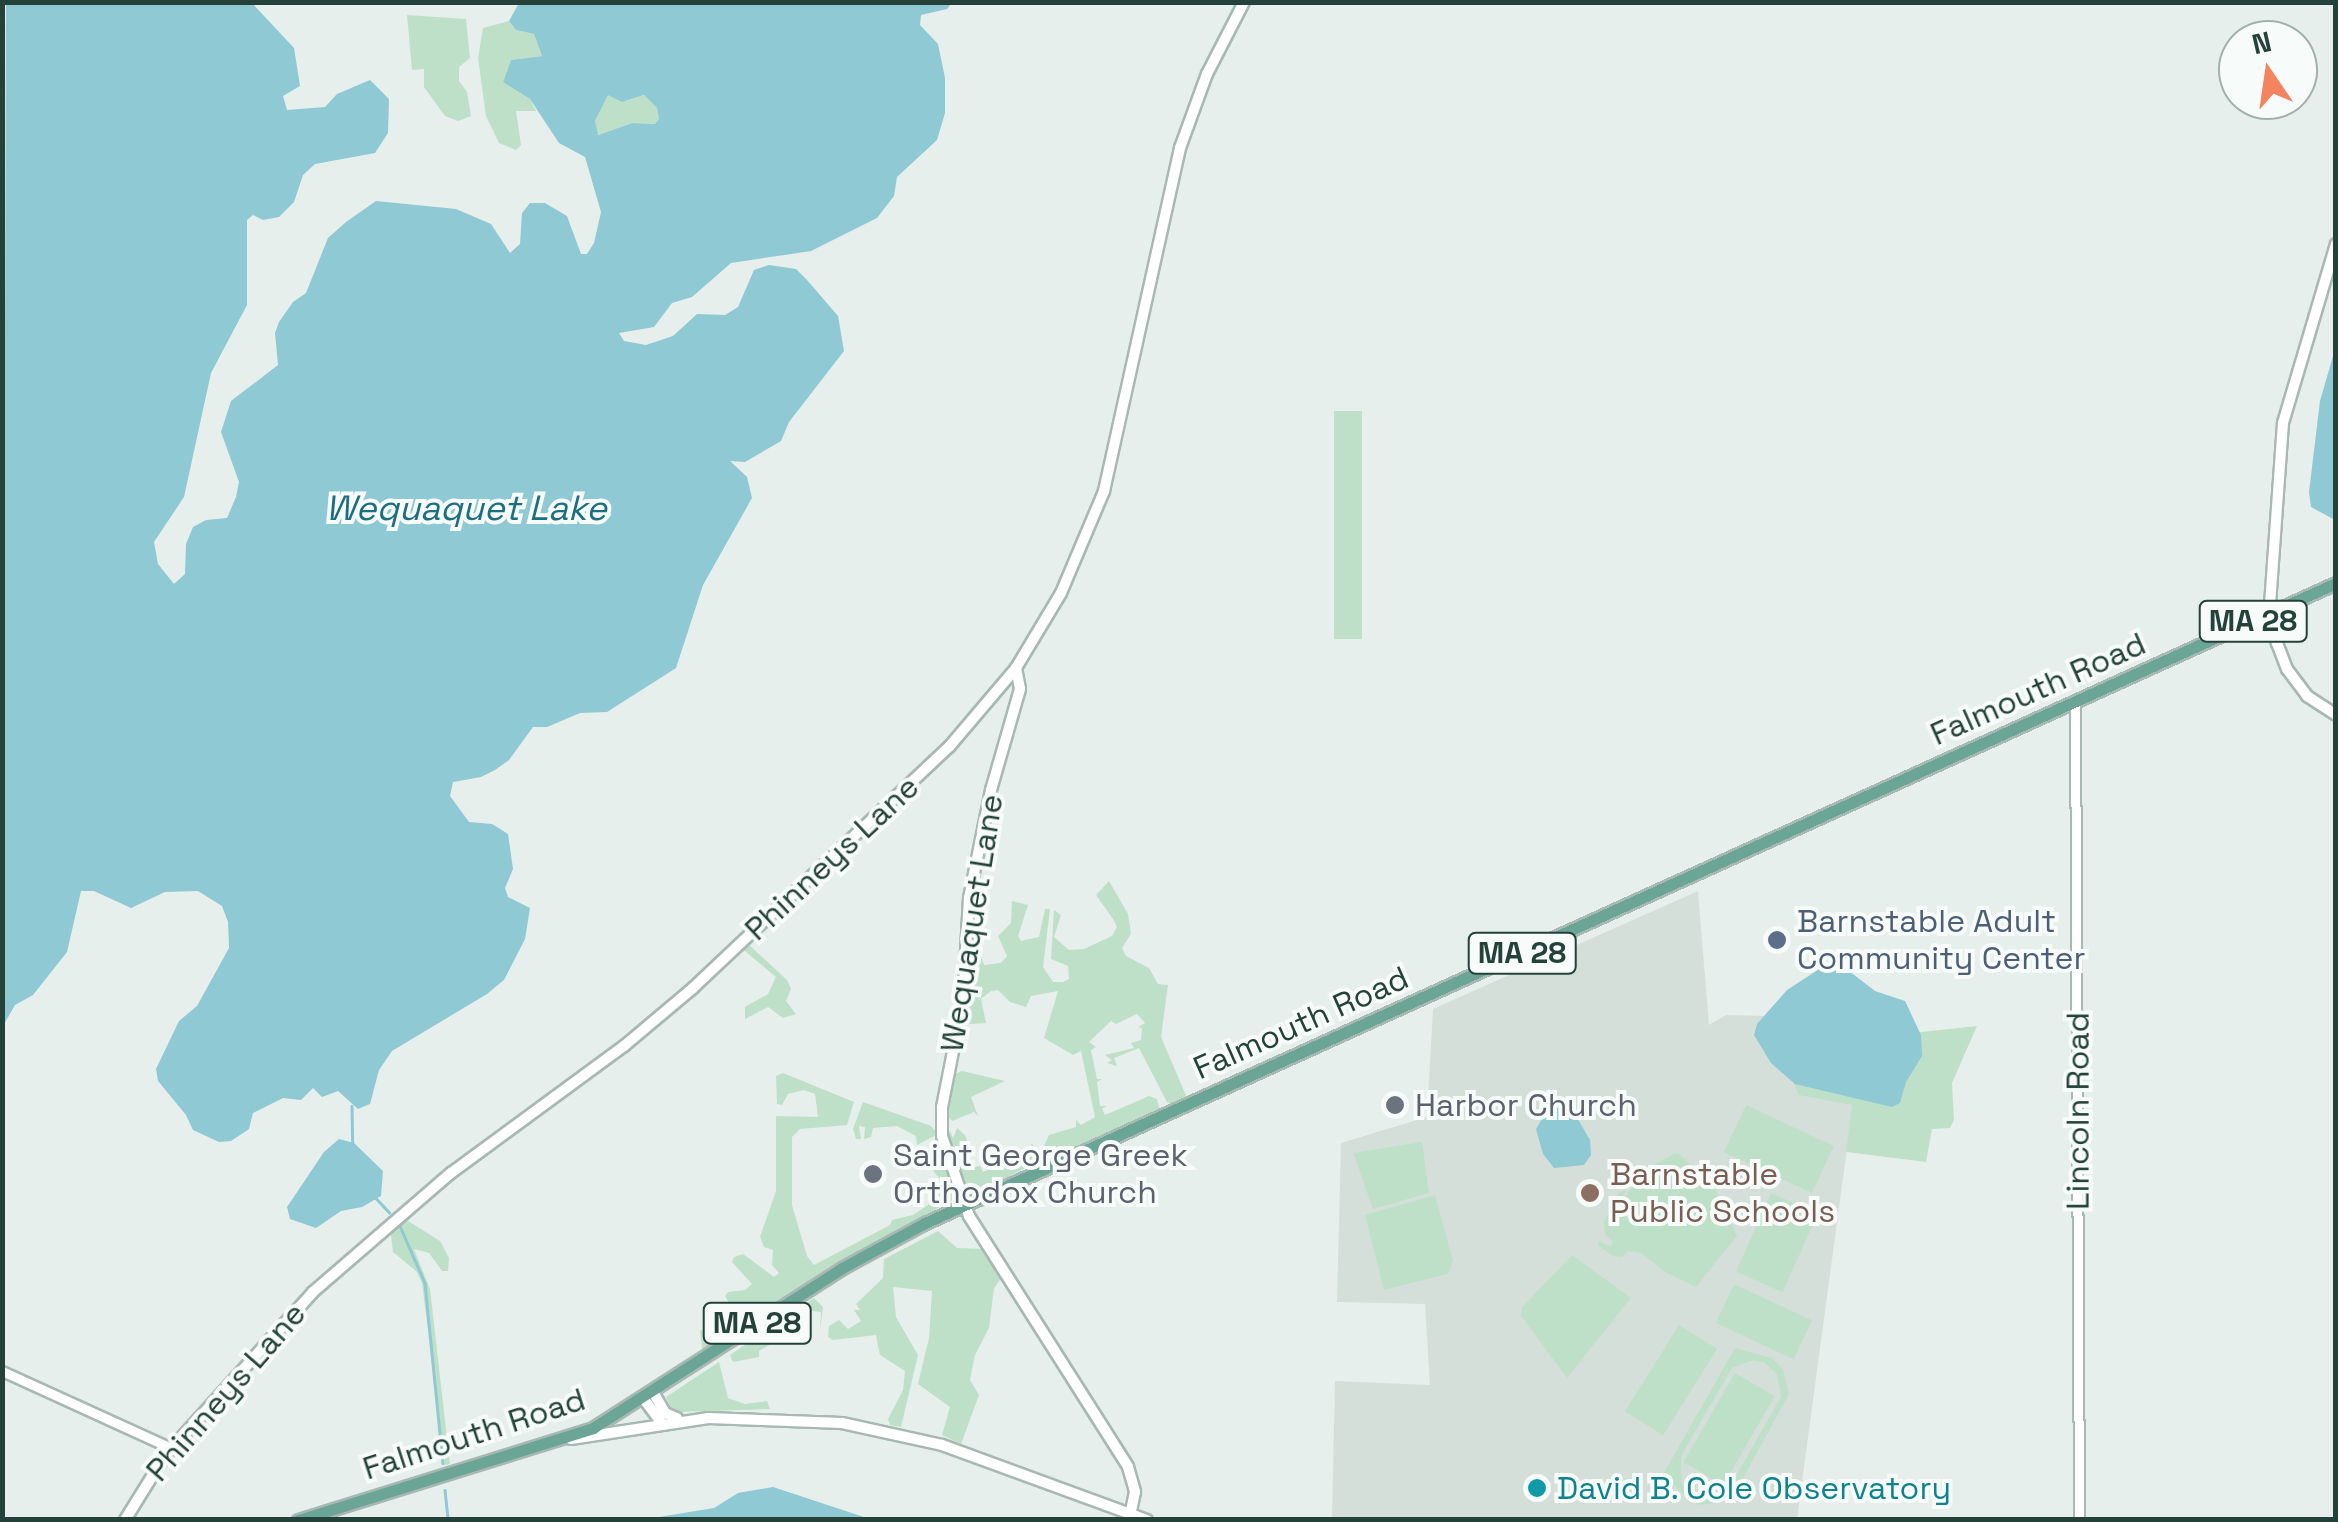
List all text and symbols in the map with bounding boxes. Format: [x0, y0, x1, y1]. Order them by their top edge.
north arrow [2218, 20, 2318, 120]
text: N [2249, 23, 2275, 62]
water label: Wequaquet Lake [325, 487, 607, 529]
road number: MA 28 [2198, 596, 2308, 646]
street label: Falmouth Road [1925, 624, 2151, 754]
street label: Phinneys Lane [737, 768, 927, 948]
street label: Wequaquet Lane [933, 791, 1011, 1055]
place label: Barnstable Adult Community Center [1797, 903, 2085, 978]
road number: MA 28 [1467, 928, 1577, 978]
marker: Barnstable Adult Community Center [1766, 929, 1788, 951]
street label: Falmouth Road [1188, 958, 1414, 1088]
street label: Lincoln Road [2059, 1012, 2097, 1210]
place label: Harbor Church [1415, 1086, 1637, 1124]
marker: Harbor Church [1384, 1094, 1406, 1116]
place label: Saint George Greek Orthodox Church [893, 1137, 1188, 1212]
place label: Barnstable Public Schools [1610, 1156, 1835, 1231]
marker: Saint George Greek Orthodox Church [862, 1163, 884, 1185]
marker: Barnstable Public Schools [1579, 1182, 1601, 1204]
street label: Phinneys Lane [138, 1295, 314, 1489]
road number: MA 28 [702, 1298, 812, 1348]
street label: Falmouth Road [358, 1380, 590, 1488]
place label: David B. Cole Observatory [1557, 1469, 1952, 1507]
marker: David B. Cole Observatory [1526, 1477, 1548, 1499]

